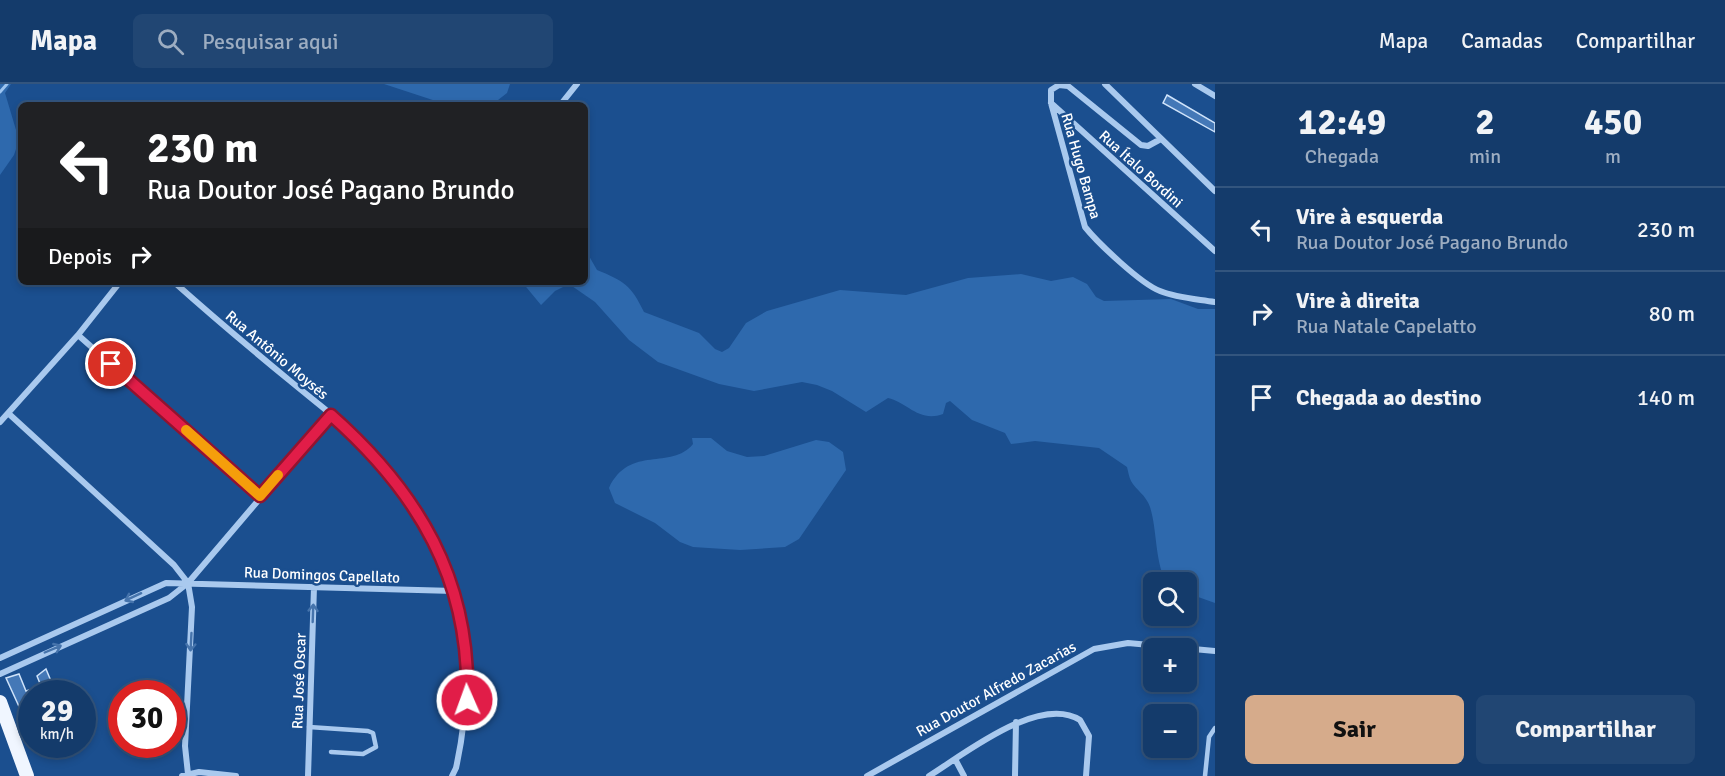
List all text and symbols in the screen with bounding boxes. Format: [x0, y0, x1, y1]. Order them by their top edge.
search box [133, 14, 553, 68]
text: Mapa [30, 24, 97, 58]
icon: search [154, 25, 187, 58]
text: Pesquisar aqui [202, 28, 339, 55]
text: Mapa [1379, 28, 1428, 54]
text: Camadas [1461, 28, 1543, 54]
text: Compartilhar [1576, 28, 1695, 54]
text: 12:49 [1298, 100, 1386, 145]
text: 2 [1475, 100, 1495, 145]
text: 450 [1584, 100, 1642, 145]
street label: Rua Hugo Bampa [1057, 111, 1105, 221]
text: 230 m [147, 123, 258, 174]
icon: left [48, 126, 126, 204]
street label: Rua Ítalo Bordini [1095, 126, 1187, 211]
text: Chegada [1305, 144, 1379, 169]
text: min [1469, 144, 1501, 169]
text: m [1605, 144, 1621, 169]
text: Rua Doutor José Pagano Brundo [147, 174, 515, 207]
text: Vire à esquerda [1296, 203, 1443, 230]
icon: left [1245, 213, 1278, 246]
text: 230 m [1637, 216, 1695, 243]
text: Rua Doutor José Pagano Brundo [1296, 230, 1568, 255]
icon: right [124, 240, 157, 273]
text: Depois [48, 243, 112, 270]
text: Vire à direita [1296, 287, 1420, 314]
icon: right [1245, 297, 1278, 330]
text: 80 m [1649, 300, 1695, 327]
street label: Rua Antônio Moysés [222, 307, 332, 404]
text: Rua Natale Capelatto [1296, 314, 1477, 339]
pin [85, 338, 136, 389]
icon: arrive [94, 347, 127, 380]
icon: arrive [1245, 381, 1278, 414]
text: Chegada ao destino [1296, 384, 1482, 411]
text: 140 m [1637, 384, 1695, 411]
street label: Rua Domingos Capellato [244, 563, 401, 587]
map controls [1143, 572, 1197, 758]
button: search [1143, 572, 1197, 626]
one-way arrow [124, 592, 143, 603]
one-way arrow [307, 603, 319, 623]
one-way arrow [185, 631, 196, 651]
street label: Rua José Oscar [288, 632, 310, 729]
street label: Rua Doutor Alfredo Zacarias [913, 637, 1079, 741]
button: + [1143, 638, 1197, 692]
one-way arrow [43, 643, 61, 654]
position arrow [435, 668, 499, 732]
speed limit sign: 30 [108, 680, 186, 758]
text: 29 [41, 693, 73, 730]
button: Sair [1245, 695, 1464, 764]
button: Compartilhar [1476, 695, 1695, 764]
button: − [1143, 704, 1197, 758]
text: km/h [40, 725, 74, 743]

